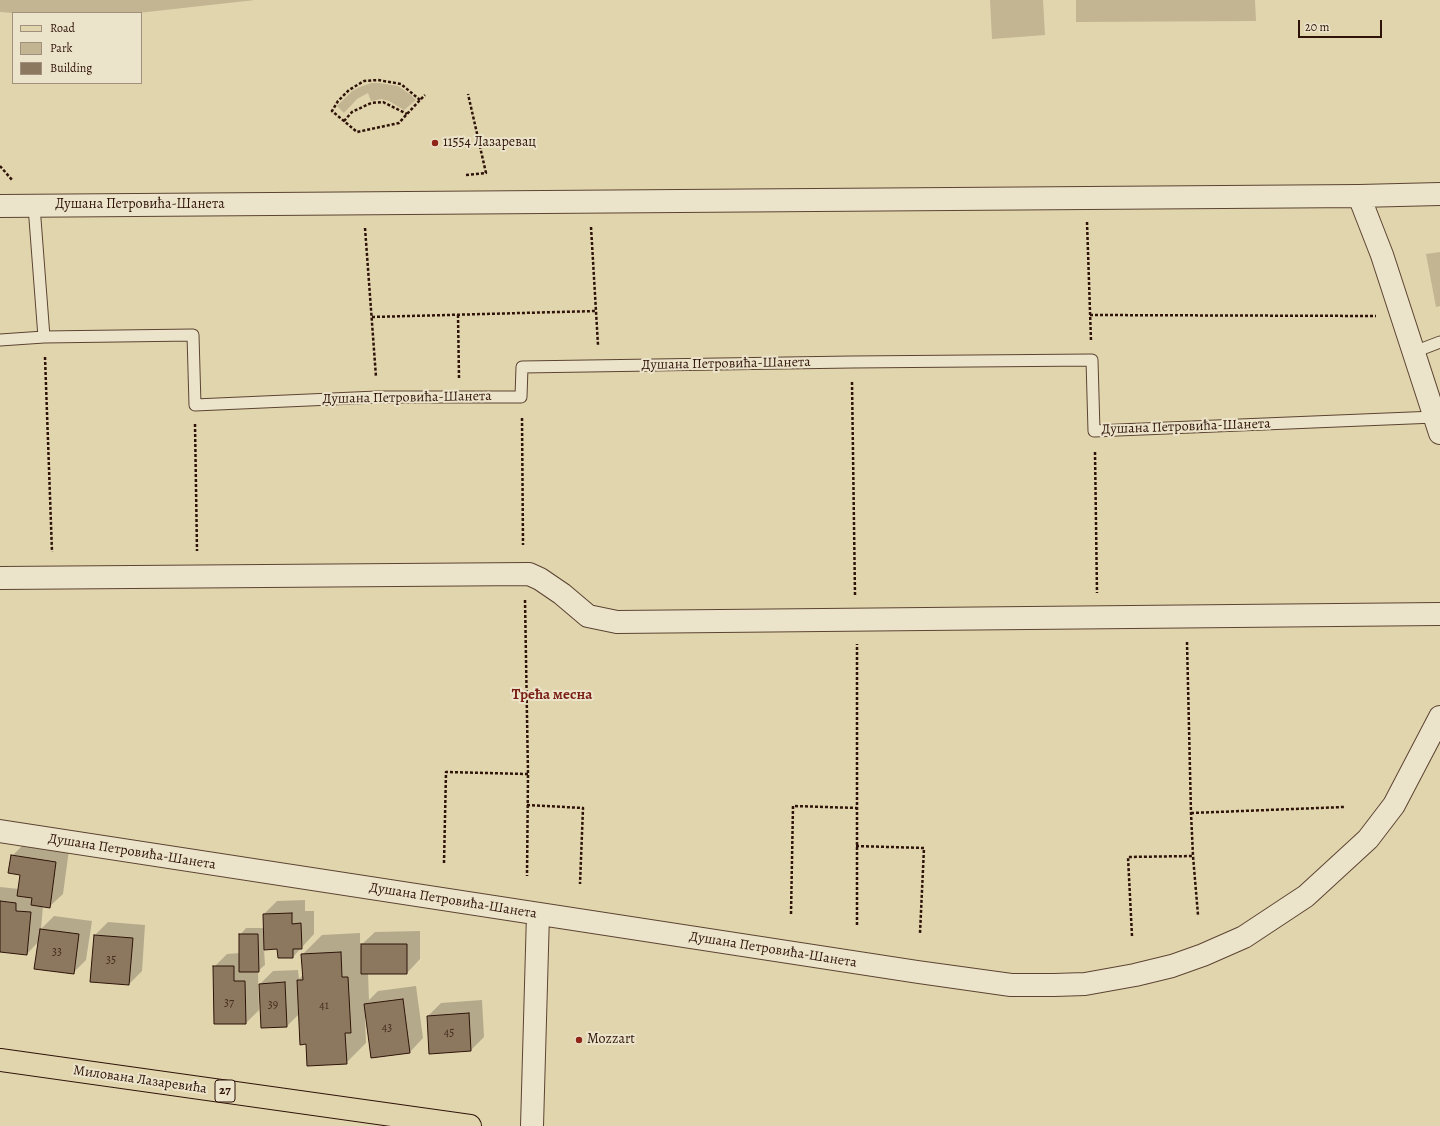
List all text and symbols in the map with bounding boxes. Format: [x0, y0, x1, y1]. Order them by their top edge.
legend [12, 12, 142, 84]
scale bar [1300, 12, 1384, 38]
text: 20 m [1305, 19, 1329, 35]
text: Road [50, 20, 75, 36]
text: Park [50, 40, 73, 56]
text: Building [50, 60, 92, 76]
place label: 11554 Лазаревац [443, 135, 536, 151]
marker: 11554 Лазаревац [430, 138, 440, 148]
street label: Душана Петровића-Шанета [55, 197, 225, 213]
street label: Душана Петровића-Шанета [641, 354, 811, 374]
street label: Душана Петровића-Шанета [322, 388, 492, 408]
street label: Душана Петровића-Шанета [1101, 416, 1271, 438]
district label: Трећа месна [512, 686, 592, 704]
street label: Душана Петровића-Шанета [47, 830, 217, 874]
street label: Душана Петровића-Шанета [368, 879, 538, 923]
street label: Душана Петровића-Шанета [688, 928, 858, 972]
house number: 33 [52, 945, 62, 959]
house number: 35 [106, 953, 116, 967]
house number: 37 [224, 996, 234, 1010]
house number: 39 [268, 998, 278, 1012]
house number: 41 [319, 999, 329, 1013]
house number: 43 [382, 1021, 392, 1035]
house number: 45 [444, 1026, 454, 1040]
place label: Mozzart [587, 1032, 635, 1048]
marker: Mozzart [574, 1035, 584, 1045]
street label: Милована Лазаревића [72, 1062, 208, 1098]
road number: 27 [215, 1080, 235, 1102]

